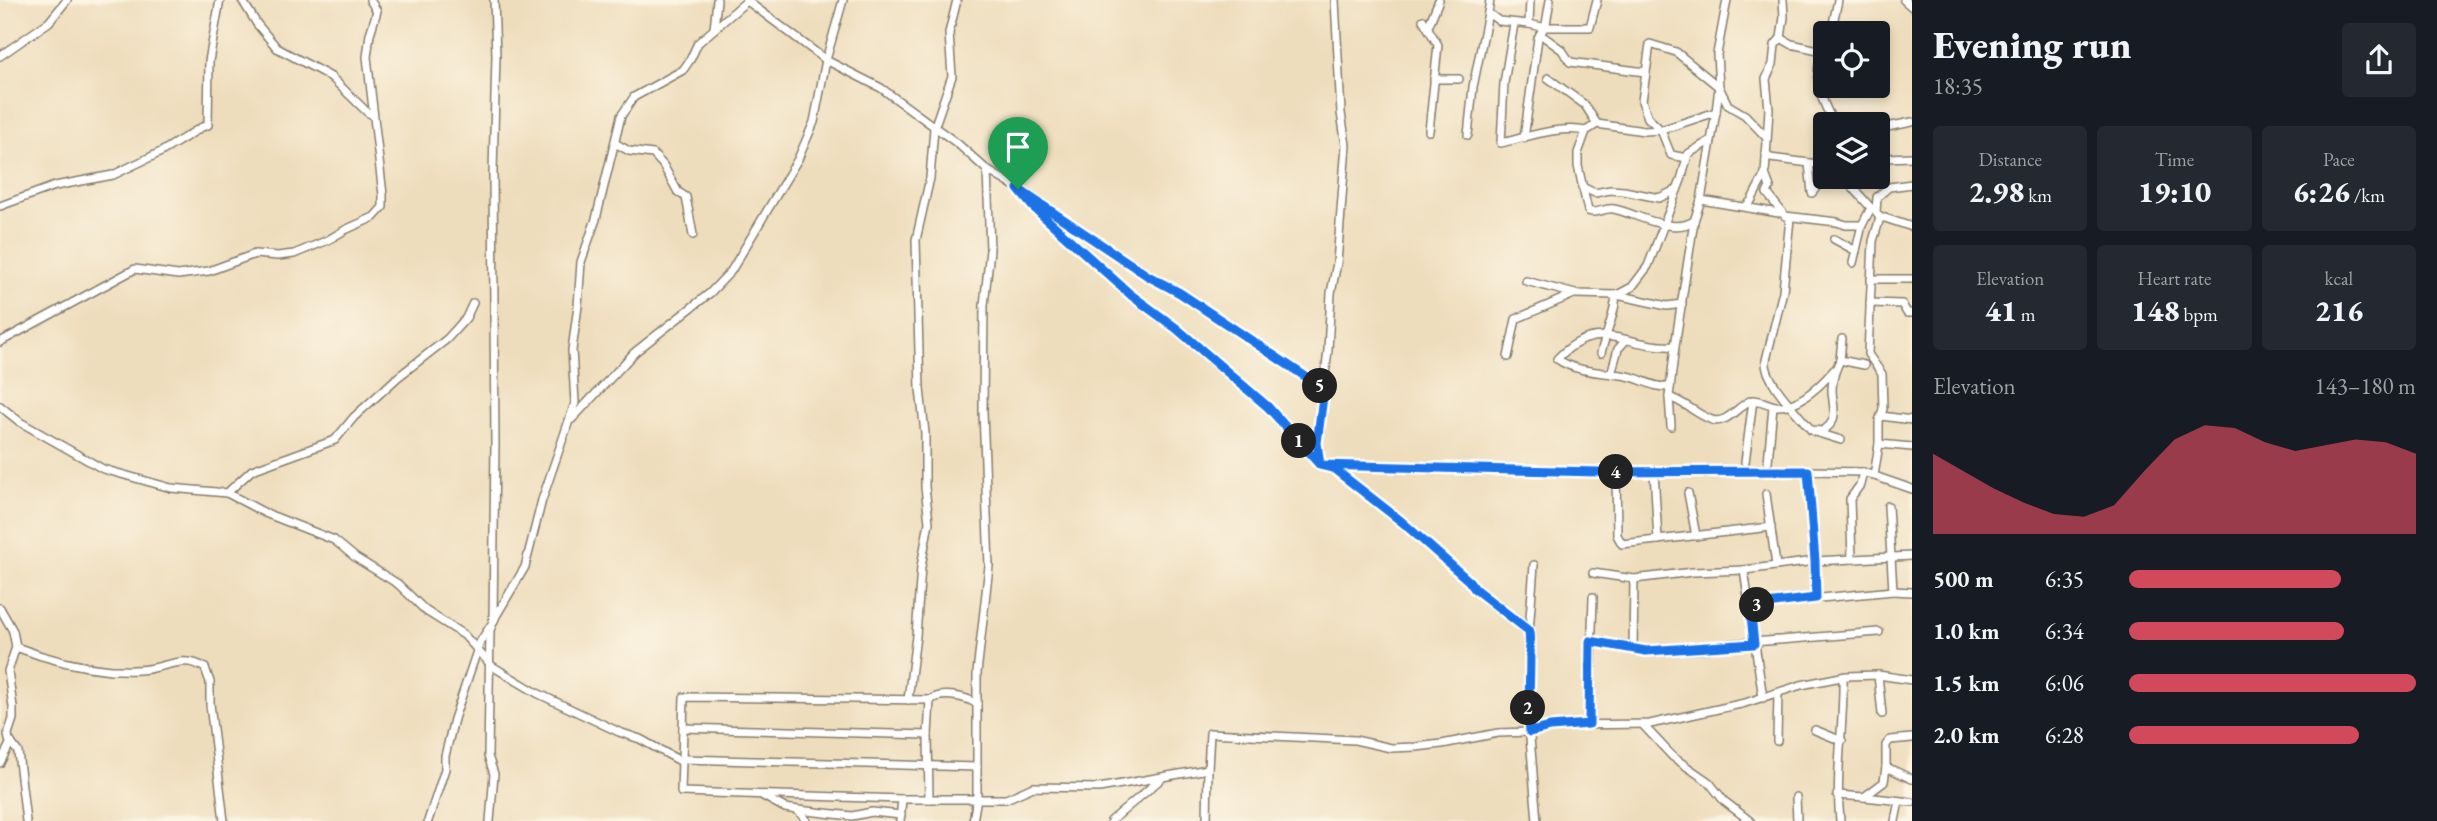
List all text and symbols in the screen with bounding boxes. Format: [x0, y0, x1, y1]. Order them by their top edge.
text: Evening run [1933, 20, 2131, 69]
map controls [1813, 21, 1890, 189]
button: locate [1813, 21, 1890, 98]
button: share [2342, 23, 2416, 97]
text: 18:35 [1933, 71, 1983, 101]
button: layers [1813, 112, 1890, 189]
pin [988, 117, 1048, 189]
icon: arrive [999, 128, 1037, 166]
text: Distance [1978, 147, 2042, 172]
text: Time [2155, 147, 2194, 172]
text: Pace [2323, 147, 2355, 172]
text: 2.98 [1968, 172, 2024, 211]
text: 19:10 [2138, 172, 2211, 211]
text: 6:26 [2293, 172, 2350, 211]
text: km [2024, 183, 2052, 208]
text: /km [2350, 183, 2385, 208]
text: Elevation [1976, 266, 2044, 291]
text: Heart rate [2138, 266, 2211, 291]
text: kcal [2325, 266, 2353, 291]
text: 41 [1985, 291, 2017, 330]
text: 148 [2131, 291, 2180, 330]
text: 216 [2315, 291, 2363, 330]
text: m [2017, 302, 2036, 327]
text: bpm [2180, 302, 2218, 327]
pin: 5 [1302, 368, 1338, 404]
text: Elevation [1933, 371, 2016, 401]
text: 143–180 m [2315, 371, 2416, 401]
text: 5 [1314, 373, 1325, 398]
pin: 1 [1282, 424, 1316, 458]
text: 1 [1293, 428, 1304, 453]
pin: 4 [1598, 454, 1634, 490]
text: 4 [1610, 459, 1621, 484]
text: 500 m [1933, 564, 1994, 594]
text: 6:35 [2045, 564, 2084, 594]
pin: 3 [1740, 588, 1774, 622]
text: 3 [1751, 592, 1762, 617]
text: 1.0 km [1933, 616, 2000, 646]
text: 6:34 [2045, 616, 2084, 646]
text: 1.5 km [1933, 668, 2000, 698]
text: 6:06 [2045, 668, 2084, 698]
pin: 2 [1510, 690, 1546, 726]
text: 2 [1522, 695, 1533, 720]
text: 2.0 km [1933, 720, 2000, 750]
text: 6:28 [2045, 720, 2084, 750]

